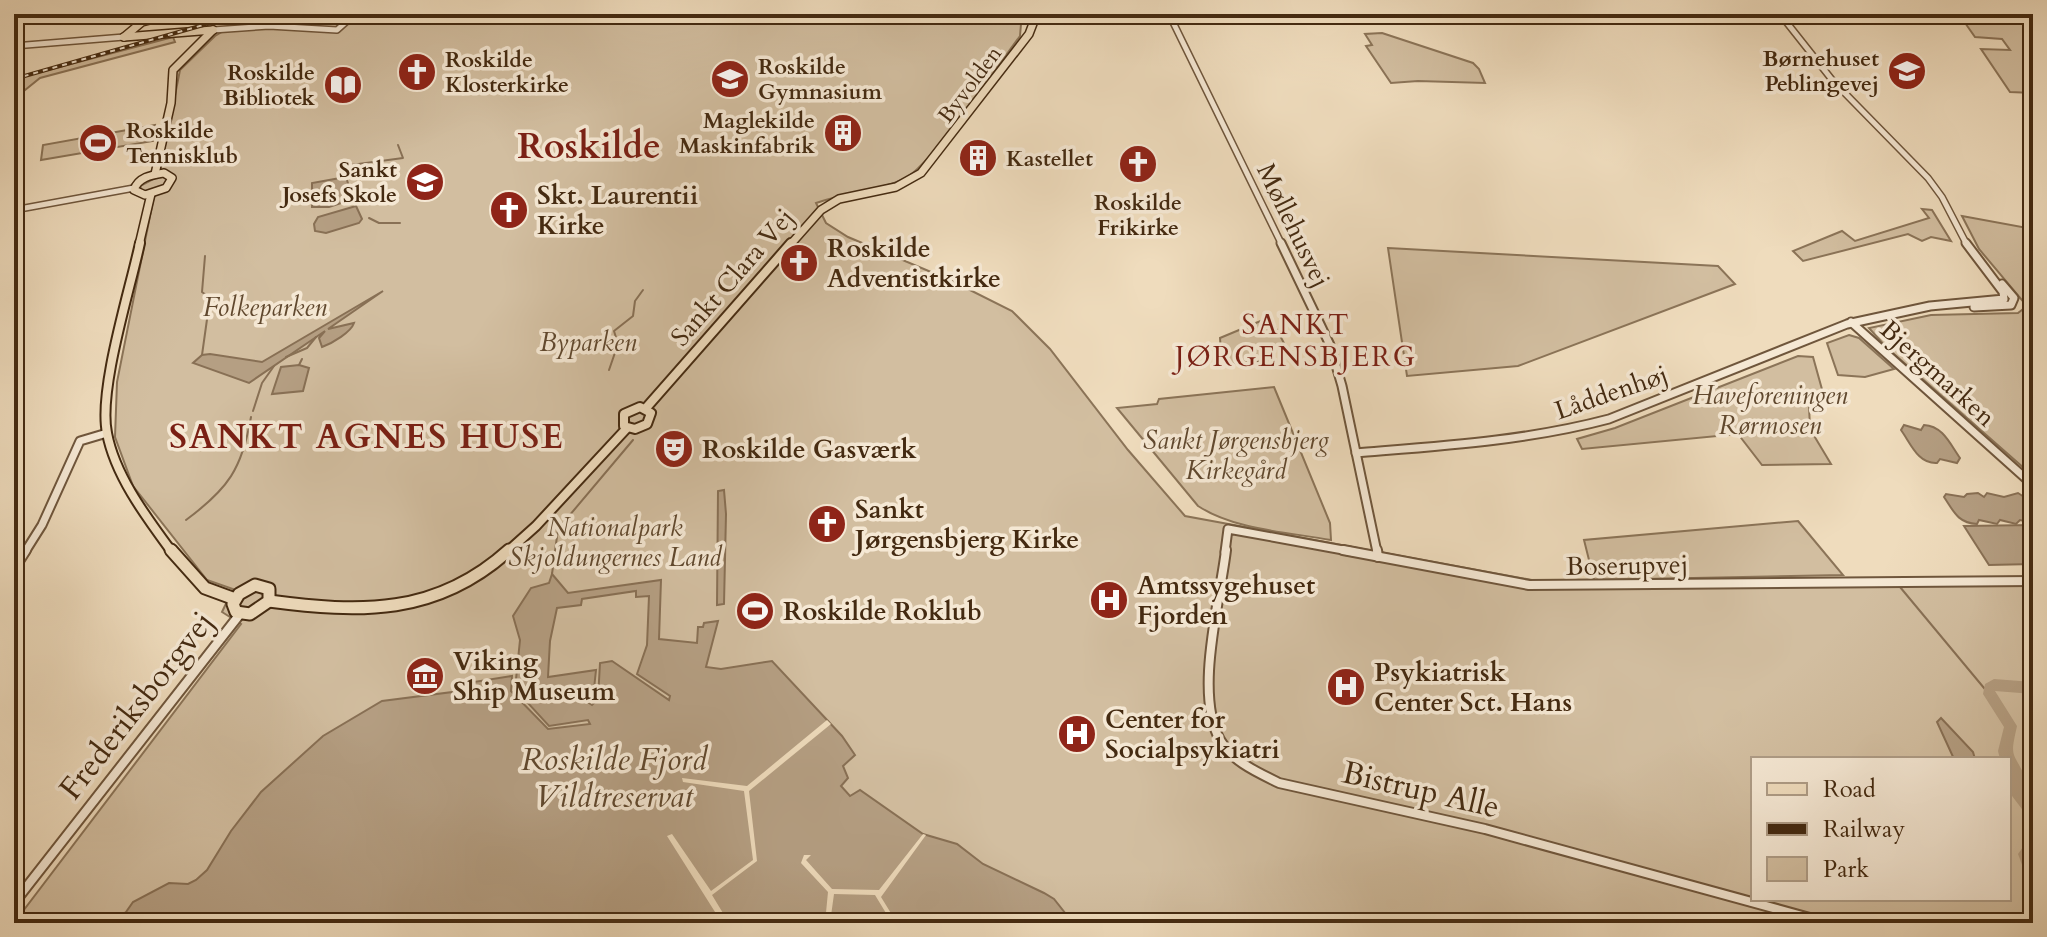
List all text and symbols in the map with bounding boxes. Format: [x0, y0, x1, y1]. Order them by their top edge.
street label: Byvolden [931, 39, 1009, 129]
place label: Børnehuset Peblingevej [1763, 44, 1879, 99]
place label: Roskilde Klosterkirke [445, 45, 569, 100]
school or university icon: Børnehuset Peblingevej [1886, 50, 1928, 92]
church icon: Roskilde Klosterkirke [396, 51, 438, 93]
place label: Roskilde Gymnasium [758, 52, 883, 107]
place label: Roskilde Bibliotek [223, 58, 315, 113]
school or university icon: Roskilde Gymnasium [709, 58, 751, 100]
library icon: Roskilde Bibliotek [322, 64, 364, 106]
place label: Maglekilde Maskinfabrik [679, 106, 815, 161]
building icon: Maglekilde Maskinfabrik [822, 112, 864, 154]
place label: Roskilde Tennisklub [126, 116, 238, 171]
sports icon: Roskilde Tennisklub [77, 122, 119, 164]
district label: Roskilde [517, 122, 661, 171]
building icon: Kastellet [957, 137, 999, 179]
church icon: Roskilde Frikirke [1117, 143, 1159, 185]
place label: Kastellet [1006, 144, 1093, 174]
place label: Sankt Josefs Skole [279, 155, 397, 210]
street label: Møllehusvej [1249, 157, 1339, 293]
school or university icon: Sankt Josefs Skole [404, 161, 446, 203]
place label: Skt. Laurentii Kirke [537, 178, 698, 243]
place label: Roskilde Frikirke [1094, 188, 1182, 243]
church icon: Skt. Laurentii Kirke [488, 189, 530, 231]
street label: Sankt Clara Vej [663, 201, 802, 354]
place label: Roskilde Adventistkirke [827, 231, 1001, 296]
church icon: Roskilde Adventistkirke [778, 242, 820, 284]
park label: Folkeparken [203, 290, 327, 325]
district label: SANKT JØRGENSBJERG [1171, 306, 1417, 376]
street label: Bjergmarken [1872, 312, 2003, 435]
park label: Byparken [539, 325, 637, 360]
street label: Låddenhøj [1550, 357, 1672, 428]
park label: Haveforeningen Rørmosen [1692, 378, 1848, 443]
district label: SANKT AGNES HUSE [169, 414, 565, 460]
park label: Sankt Jørgensbjerg Kirkegård [1143, 423, 1329, 488]
theatre icon: Roskilde Gasværk [653, 428, 695, 470]
place label: Roskilde Gasværk [702, 432, 918, 467]
place label: Sankt Jørgensbjerg Kirke [851, 492, 1079, 557]
church icon: Sankt Jørgensbjerg Kirke [806, 503, 848, 545]
park label: Nationalpark Skjoldungernes Land [508, 510, 723, 575]
street label: Boserupvej [1566, 547, 1688, 584]
place label: Amtssygehuset Fjorden [1137, 568, 1315, 633]
hospital icon: Amtssygehuset Fjorden [1088, 579, 1130, 621]
sports icon: Roskilde Roklub [734, 590, 776, 632]
place label: Roskilde Roklub [783, 594, 982, 629]
street label: Frederiksborgvej [49, 602, 224, 809]
place label: Viking Ship Museum [453, 644, 615, 709]
museum icon: Viking Ship Museum [404, 655, 446, 697]
place label: Psykiatrisk Center Sct. Hans [1374, 655, 1572, 720]
hospital icon: Psykiatrisk Center Sct. Hans [1325, 666, 1367, 708]
place label: Center for Socialpsykiatri [1105, 702, 1280, 767]
hospital icon: Center for Socialpsykiatri [1056, 713, 1098, 755]
park label: Roskilde Fjord Vildtreservat [521, 738, 709, 819]
street label: Bistrup Alle [1338, 751, 1504, 829]
legend [1751, 757, 2011, 901]
text: Road [1823, 773, 1876, 806]
text: Railway [1823, 813, 1905, 846]
text: Park [1823, 853, 1869, 886]

